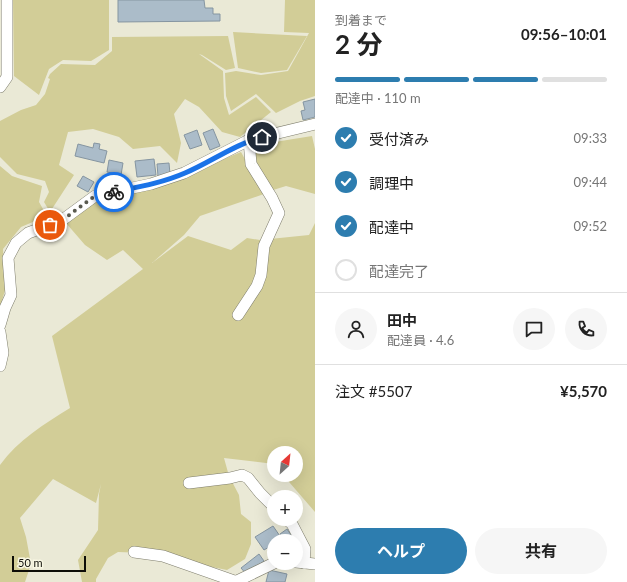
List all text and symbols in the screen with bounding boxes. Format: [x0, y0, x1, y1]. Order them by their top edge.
text: 到着まで [335, 12, 387, 28]
text: 09:56–10:01 [521, 25, 607, 43]
text: 2 分 [335, 28, 382, 60]
text: 配達中 · 110 m [335, 90, 421, 106]
pin [245, 120, 279, 154]
icon: home [251, 126, 273, 148]
icon: check [335, 127, 357, 149]
text: 受付済み [369, 130, 429, 148]
text: 09:33 [574, 130, 607, 146]
icon: check [335, 171, 357, 193]
courier [94, 172, 134, 212]
text: 調理中 [369, 174, 414, 192]
text: 09:44 [574, 174, 607, 190]
icon: bike [103, 181, 125, 203]
pin [33, 208, 67, 242]
icon: bag [39, 214, 61, 236]
icon: check [335, 215, 357, 237]
text: 配達中 [369, 218, 414, 236]
text: 09:52 [574, 218, 607, 234]
text: 配達完了 [369, 262, 429, 280]
button: person [335, 308, 377, 350]
button: chat [513, 308, 555, 350]
button: phone [565, 308, 607, 350]
text: 田中 [387, 311, 417, 329]
text: 配達員 · 4.6 [387, 332, 454, 348]
text: 注文 #5507 [335, 382, 412, 400]
text: ¥5,570 [560, 382, 607, 400]
north arrow [267, 446, 303, 482]
map controls [267, 446, 303, 570]
button: + [267, 490, 303, 526]
button: ヘルプ [335, 528, 467, 574]
button: 共有 [475, 528, 607, 574]
button: − [267, 534, 303, 570]
scale bar [12, 554, 86, 573]
text: 50 m [18, 556, 43, 569]

